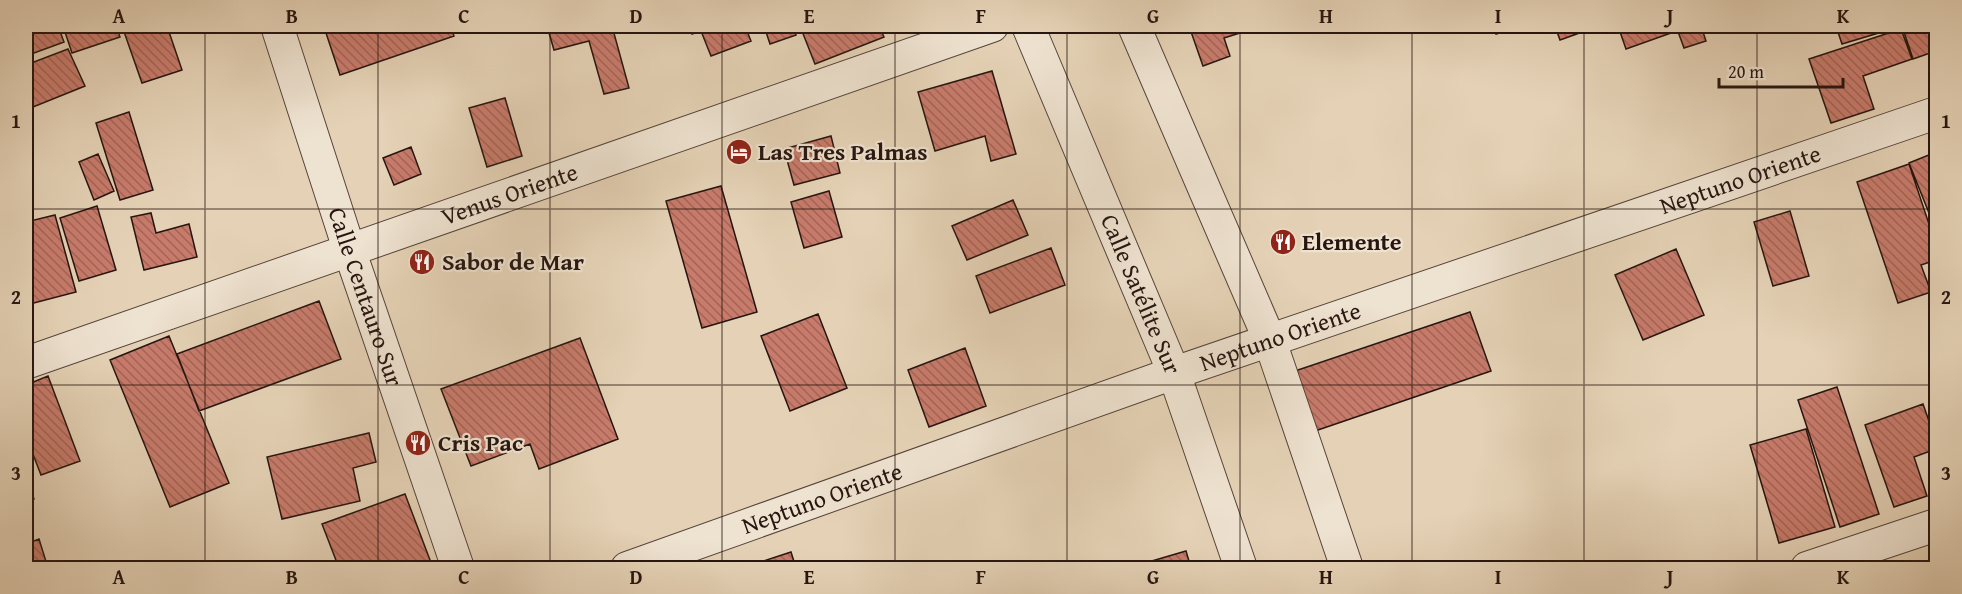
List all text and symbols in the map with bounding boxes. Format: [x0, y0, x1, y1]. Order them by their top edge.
text: A [113, 1, 126, 30]
text: B [286, 1, 298, 30]
text: C [458, 1, 470, 30]
text: D [629, 1, 643, 30]
text: E [804, 1, 815, 30]
text: F [976, 1, 986, 30]
text: G [1147, 1, 1159, 30]
text: H [1319, 1, 1333, 30]
text: I [1495, 1, 1501, 30]
text: J [1664, 1, 1674, 30]
text: K [1837, 1, 1850, 30]
scale bar [1719, 51, 1844, 89]
text: 20 m [1728, 58, 1764, 85]
text: 1 [11, 106, 21, 135]
text: 1 [1941, 106, 1951, 135]
place label: Las Tres Palmas [758, 134, 927, 169]
street label: Neptuno Oriente [1655, 136, 1825, 223]
hotel icon: Las Tres Palmas [724, 137, 754, 167]
street label: Venus Oriente [436, 154, 582, 234]
street label: Calle Centauro Sur [320, 203, 413, 391]
street label: Calle Satélite Sur [1092, 209, 1191, 379]
place label: Elemente [1302, 224, 1402, 259]
restaurant icon: Elemente [1268, 227, 1298, 257]
place label: Sabor de Mar [442, 244, 584, 279]
restaurant icon: Sabor de Mar [407, 247, 437, 277]
text: 2 [11, 282, 21, 311]
text: 2 [1941, 282, 1951, 311]
street label: Neptuno Oriente [1195, 293, 1365, 380]
place label: Cris Pac [438, 425, 523, 460]
restaurant icon: Cris Pac [403, 428, 433, 458]
street label: Neptuno Oriente [737, 453, 907, 543]
text: 3 [11, 458, 21, 487]
text: 3 [1941, 458, 1951, 487]
text: A [113, 562, 126, 591]
text: B [286, 562, 298, 591]
text: C [458, 562, 470, 591]
text: D [629, 562, 643, 591]
text: E [804, 562, 815, 591]
text: F [976, 562, 986, 591]
text: G [1147, 562, 1159, 591]
text: H [1319, 562, 1333, 591]
text: I [1495, 562, 1501, 591]
text: J [1664, 562, 1674, 591]
text: K [1837, 562, 1850, 591]

